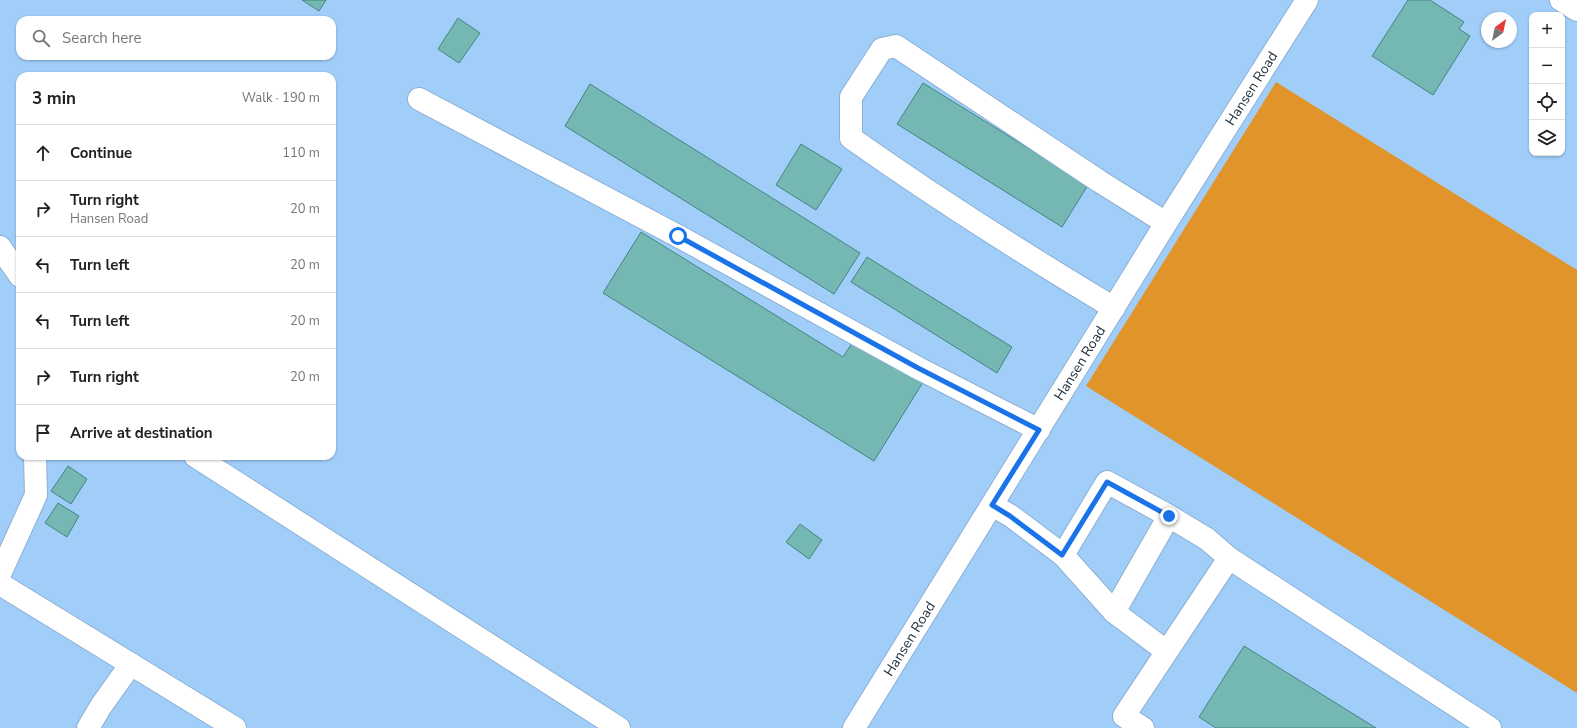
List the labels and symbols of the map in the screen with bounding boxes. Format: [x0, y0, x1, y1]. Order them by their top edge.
north arrow [1481, 12, 1517, 48]
street label: Hansen Road [1221, 48, 1282, 129]
route start [669, 227, 687, 245]
street label: Hansen Road [1050, 322, 1110, 404]
route end [1160, 507, 1178, 525]
street label: Hansen Road [879, 598, 940, 680]

